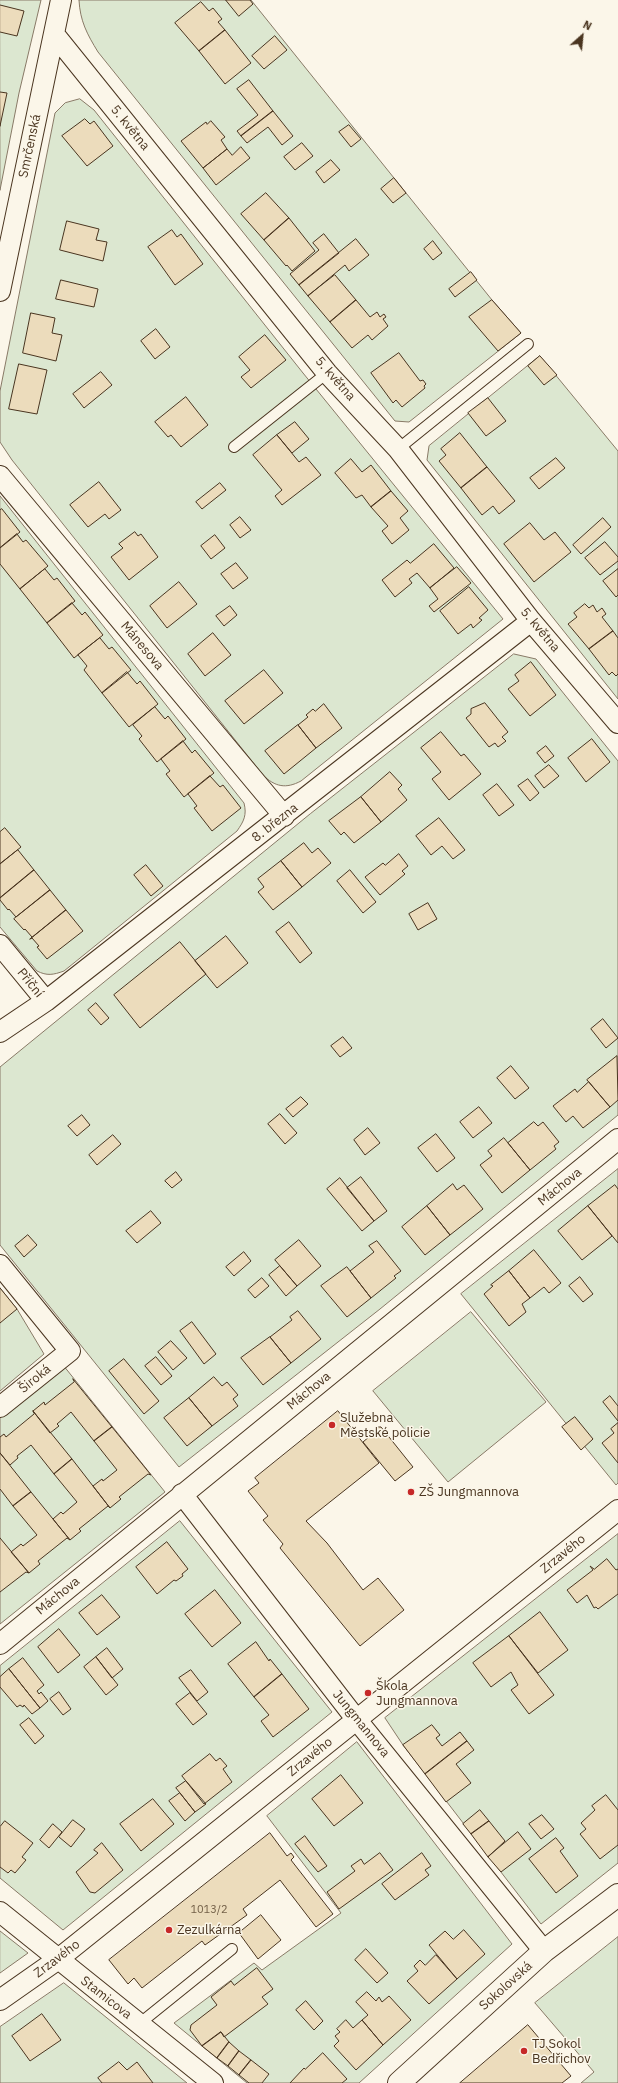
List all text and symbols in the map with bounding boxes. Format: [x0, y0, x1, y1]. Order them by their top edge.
north arrow [562, 16, 602, 56]
text: N [581, 17, 594, 33]
street label: 5. května [107, 102, 153, 154]
street label: Smrčenská [16, 113, 44, 179]
street label: 5. května [312, 354, 358, 404]
street label: 5. května [517, 605, 563, 655]
street label: Mánesova [117, 618, 167, 674]
street label: 8. března [249, 800, 301, 846]
street label: Příční [14, 965, 46, 1001]
street label: Máchova [535, 1165, 585, 1209]
street label: Široká [16, 1361, 54, 1397]
street label: Máchova [284, 1369, 334, 1413]
place label: Služebna Městské policie [340, 1410, 430, 1441]
marker: Služebna Městské policie [327, 1420, 337, 1430]
place label: ZŠ Jungmannova [419, 1484, 519, 1500]
marker: ZŠ Jungmannova [406, 1487, 416, 1497]
street label: Zrzavého [537, 1531, 589, 1577]
street label: Máchova [33, 1574, 83, 1618]
place label: Škola Jungmannova [376, 1678, 458, 1709]
street label: Jungmannova [329, 1687, 393, 1761]
marker: Škola Jungmannova [363, 1688, 373, 1698]
street label: Zrzavého [284, 1734, 336, 1780]
house number: 1013/2 [190, 1903, 228, 1917]
place label: Zezulkárna [177, 1922, 241, 1938]
marker: Zezulkárna [164, 1925, 174, 1935]
street label: Zrzavého [31, 1937, 83, 1981]
street label: Sokolovská [476, 1958, 536, 2014]
street label: Stamicova [77, 1973, 135, 2023]
place label: TJ Sokol Bedřichov [532, 2036, 591, 2067]
marker: TJ Sokol Bedřichov [519, 2046, 529, 2056]

